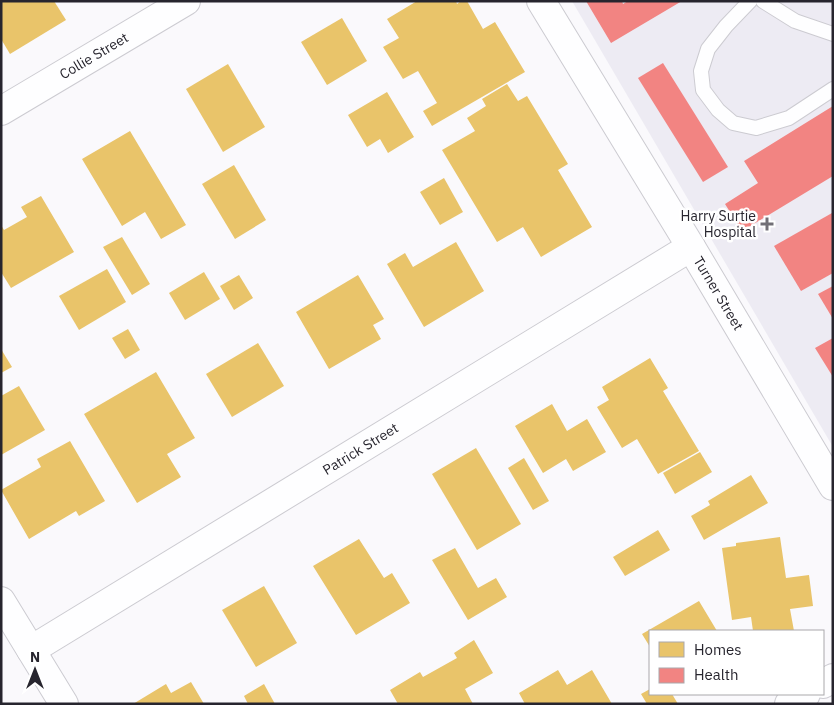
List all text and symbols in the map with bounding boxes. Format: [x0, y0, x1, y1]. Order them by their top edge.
street label: Collie Street [56, 28, 132, 83]
place label: Harry Surtie Hospital [681, 207, 756, 241]
marker: Harry Surtie Hospital [760, 217, 774, 231]
street label: Turner Street [690, 253, 747, 334]
street label: Patrick Street [319, 419, 402, 479]
legend [649, 630, 824, 695]
text: Homes [694, 640, 742, 659]
north arrow [10, 645, 60, 695]
text: N [30, 648, 40, 666]
text: Health [694, 665, 739, 684]

